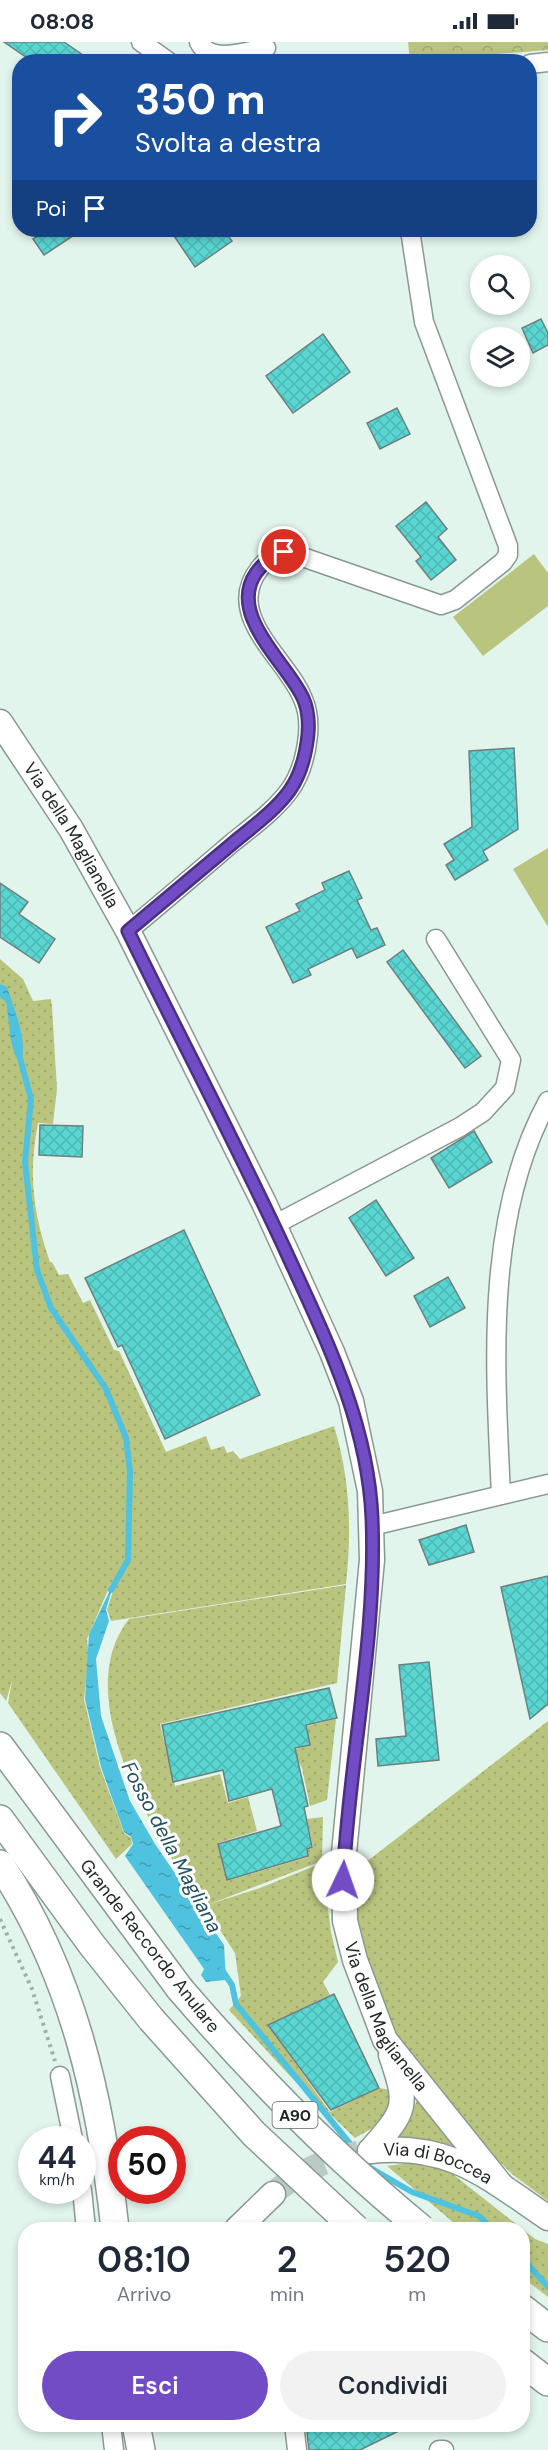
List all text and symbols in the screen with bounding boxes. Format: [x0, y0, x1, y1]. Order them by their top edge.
text: 08:08 [30, 7, 94, 36]
text: 350 m [135, 72, 265, 127]
icon: right [36, 78, 114, 156]
text: Svolta a destra [135, 125, 321, 160]
icon: arrive [78, 192, 111, 225]
text: Poi [36, 194, 66, 223]
map controls [470, 255, 530, 387]
button: search [470, 255, 530, 315]
button: layers [470, 327, 530, 387]
pin [258, 526, 309, 577]
icon: arrive [267, 535, 300, 568]
street label: Via della Maglianella [18, 758, 125, 912]
water label: Fosso della Magliana [116, 1757, 228, 1937]
position arrow [311, 1848, 375, 1912]
street label: Grande Raccordo Anulare [75, 1854, 225, 2038]
street label: Via della Maglianella [339, 1939, 433, 2096]
road number: A90 [272, 2102, 318, 2128]
speed limit sign: 50 [108, 2126, 186, 2204]
street label: Via di Boccea [383, 2137, 497, 2190]
text: 44 [38, 2138, 77, 2177]
text: km/h [39, 2170, 75, 2190]
text: 08:10 [97, 2236, 191, 2283]
text: 2 [277, 2236, 298, 2283]
text: 520 [383, 2236, 451, 2283]
text: Arrivo [117, 2281, 171, 2307]
text: min [270, 2281, 304, 2307]
text: m [408, 2281, 426, 2307]
button: Esci [42, 2351, 268, 2420]
button: Condividi [280, 2351, 506, 2420]

